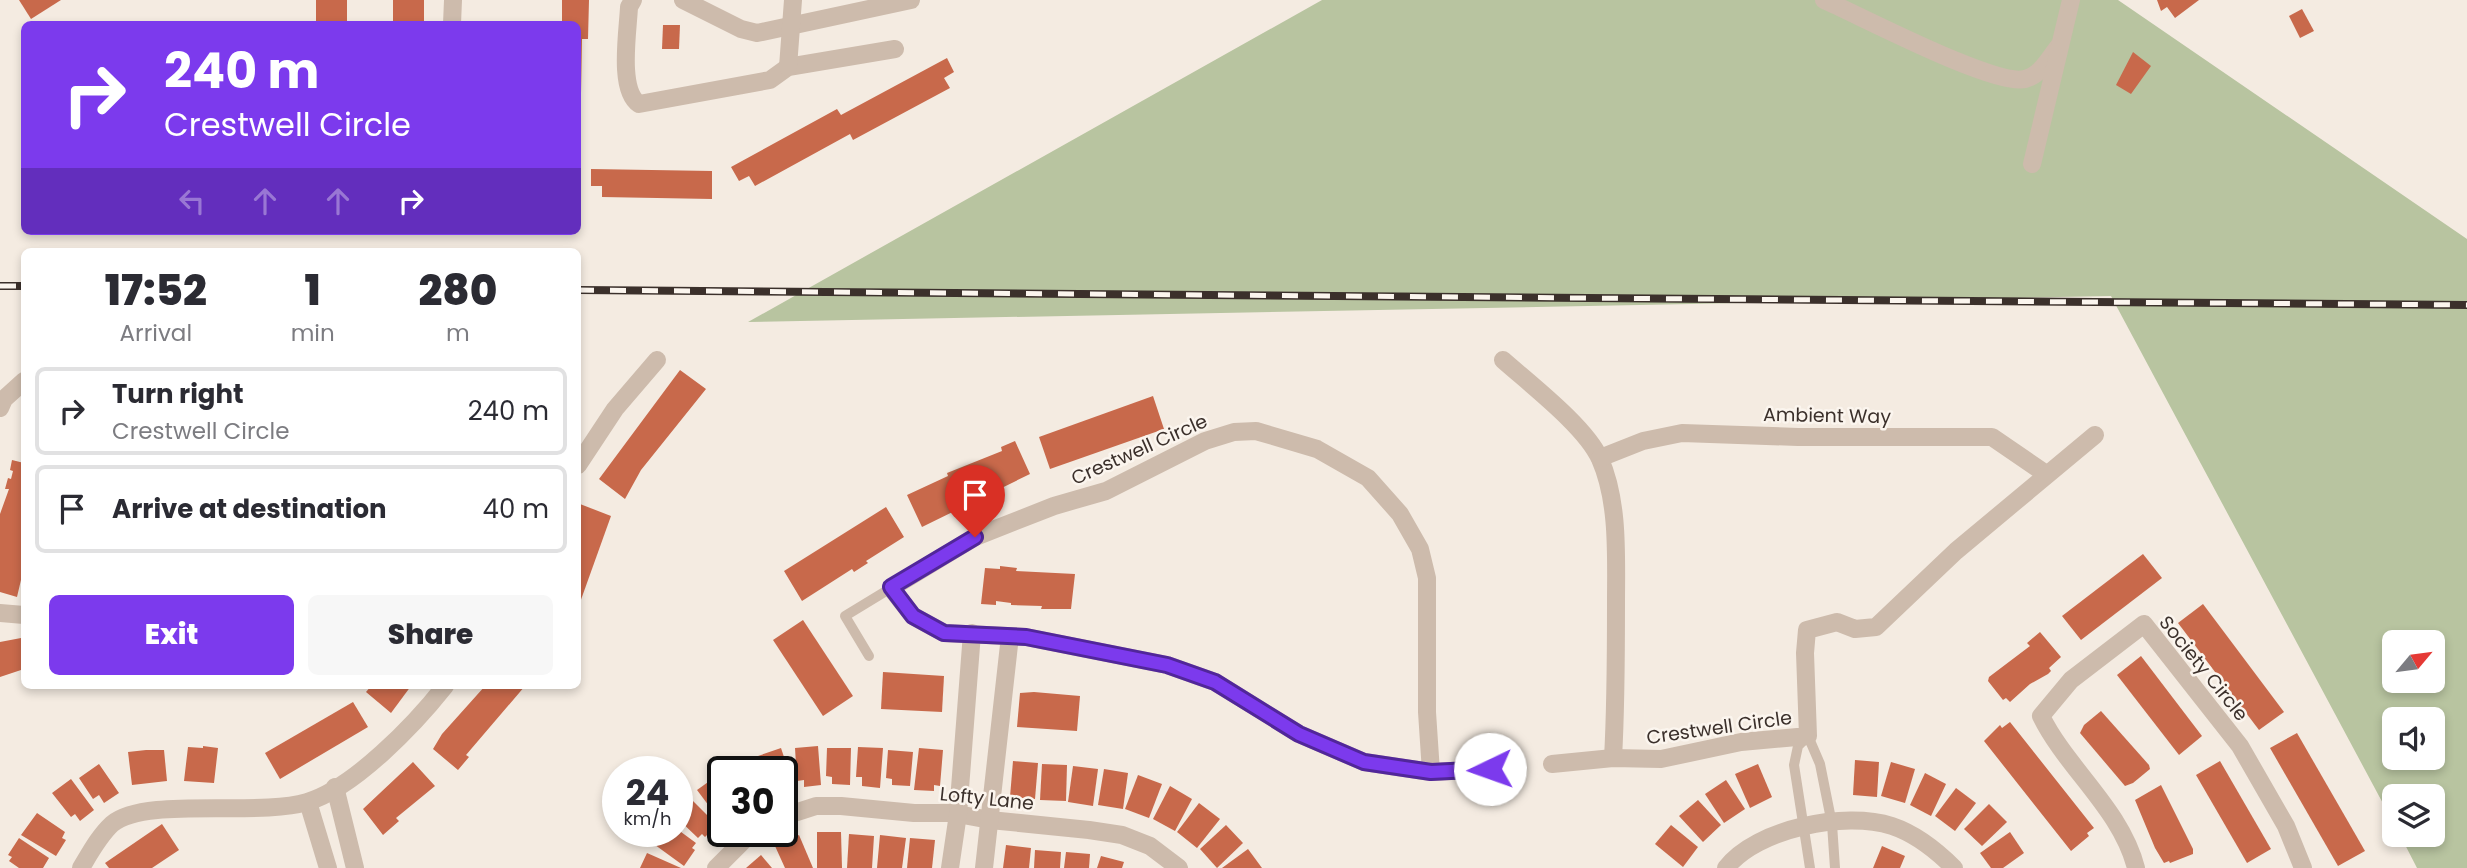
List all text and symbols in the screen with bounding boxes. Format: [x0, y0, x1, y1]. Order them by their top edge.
text: 240 m [164, 37, 319, 105]
icon: right [49, 49, 140, 140]
text: Crestwell Circle [164, 102, 411, 147]
icon: left [173, 182, 211, 220]
icon: ahead [246, 182, 284, 220]
icon: ahead [319, 182, 357, 220]
icon: right [392, 182, 430, 220]
text: 17:52 [105, 261, 207, 320]
text: 1 [305, 261, 321, 320]
text: 280 [418, 261, 497, 320]
text: Arrival [120, 317, 192, 349]
text: min [291, 317, 335, 349]
text: m [446, 317, 470, 349]
text: Turn right [112, 376, 244, 412]
icon: right [53, 392, 91, 430]
text: 240 m [468, 393, 549, 429]
street label: Ambient Way [1763, 401, 1891, 430]
street label: Crestwell Circle [1067, 407, 1212, 492]
text: Crestwell Circle [112, 415, 289, 447]
pin [945, 465, 1005, 537]
icon: arrive [956, 476, 994, 514]
icon: arrive [53, 490, 91, 528]
text: Arrive at destination [112, 491, 387, 527]
text: 40 m [483, 491, 549, 527]
button: Exit [49, 595, 294, 675]
button: Share [308, 595, 553, 675]
street label: Society Circle [2153, 610, 2255, 727]
north arrow [2382, 630, 2445, 693]
map controls [2382, 630, 2445, 847]
street label: Crestwell Circle [1645, 704, 1794, 751]
button: sound [2382, 707, 2445, 770]
position arrow [1453, 732, 1527, 806]
speed limit sign: 30 [707, 756, 798, 847]
text: 24 [626, 768, 669, 817]
street label: Lofty Lane [939, 780, 1035, 817]
button: layers [2382, 784, 2445, 847]
text: km/h [624, 806, 671, 831]

